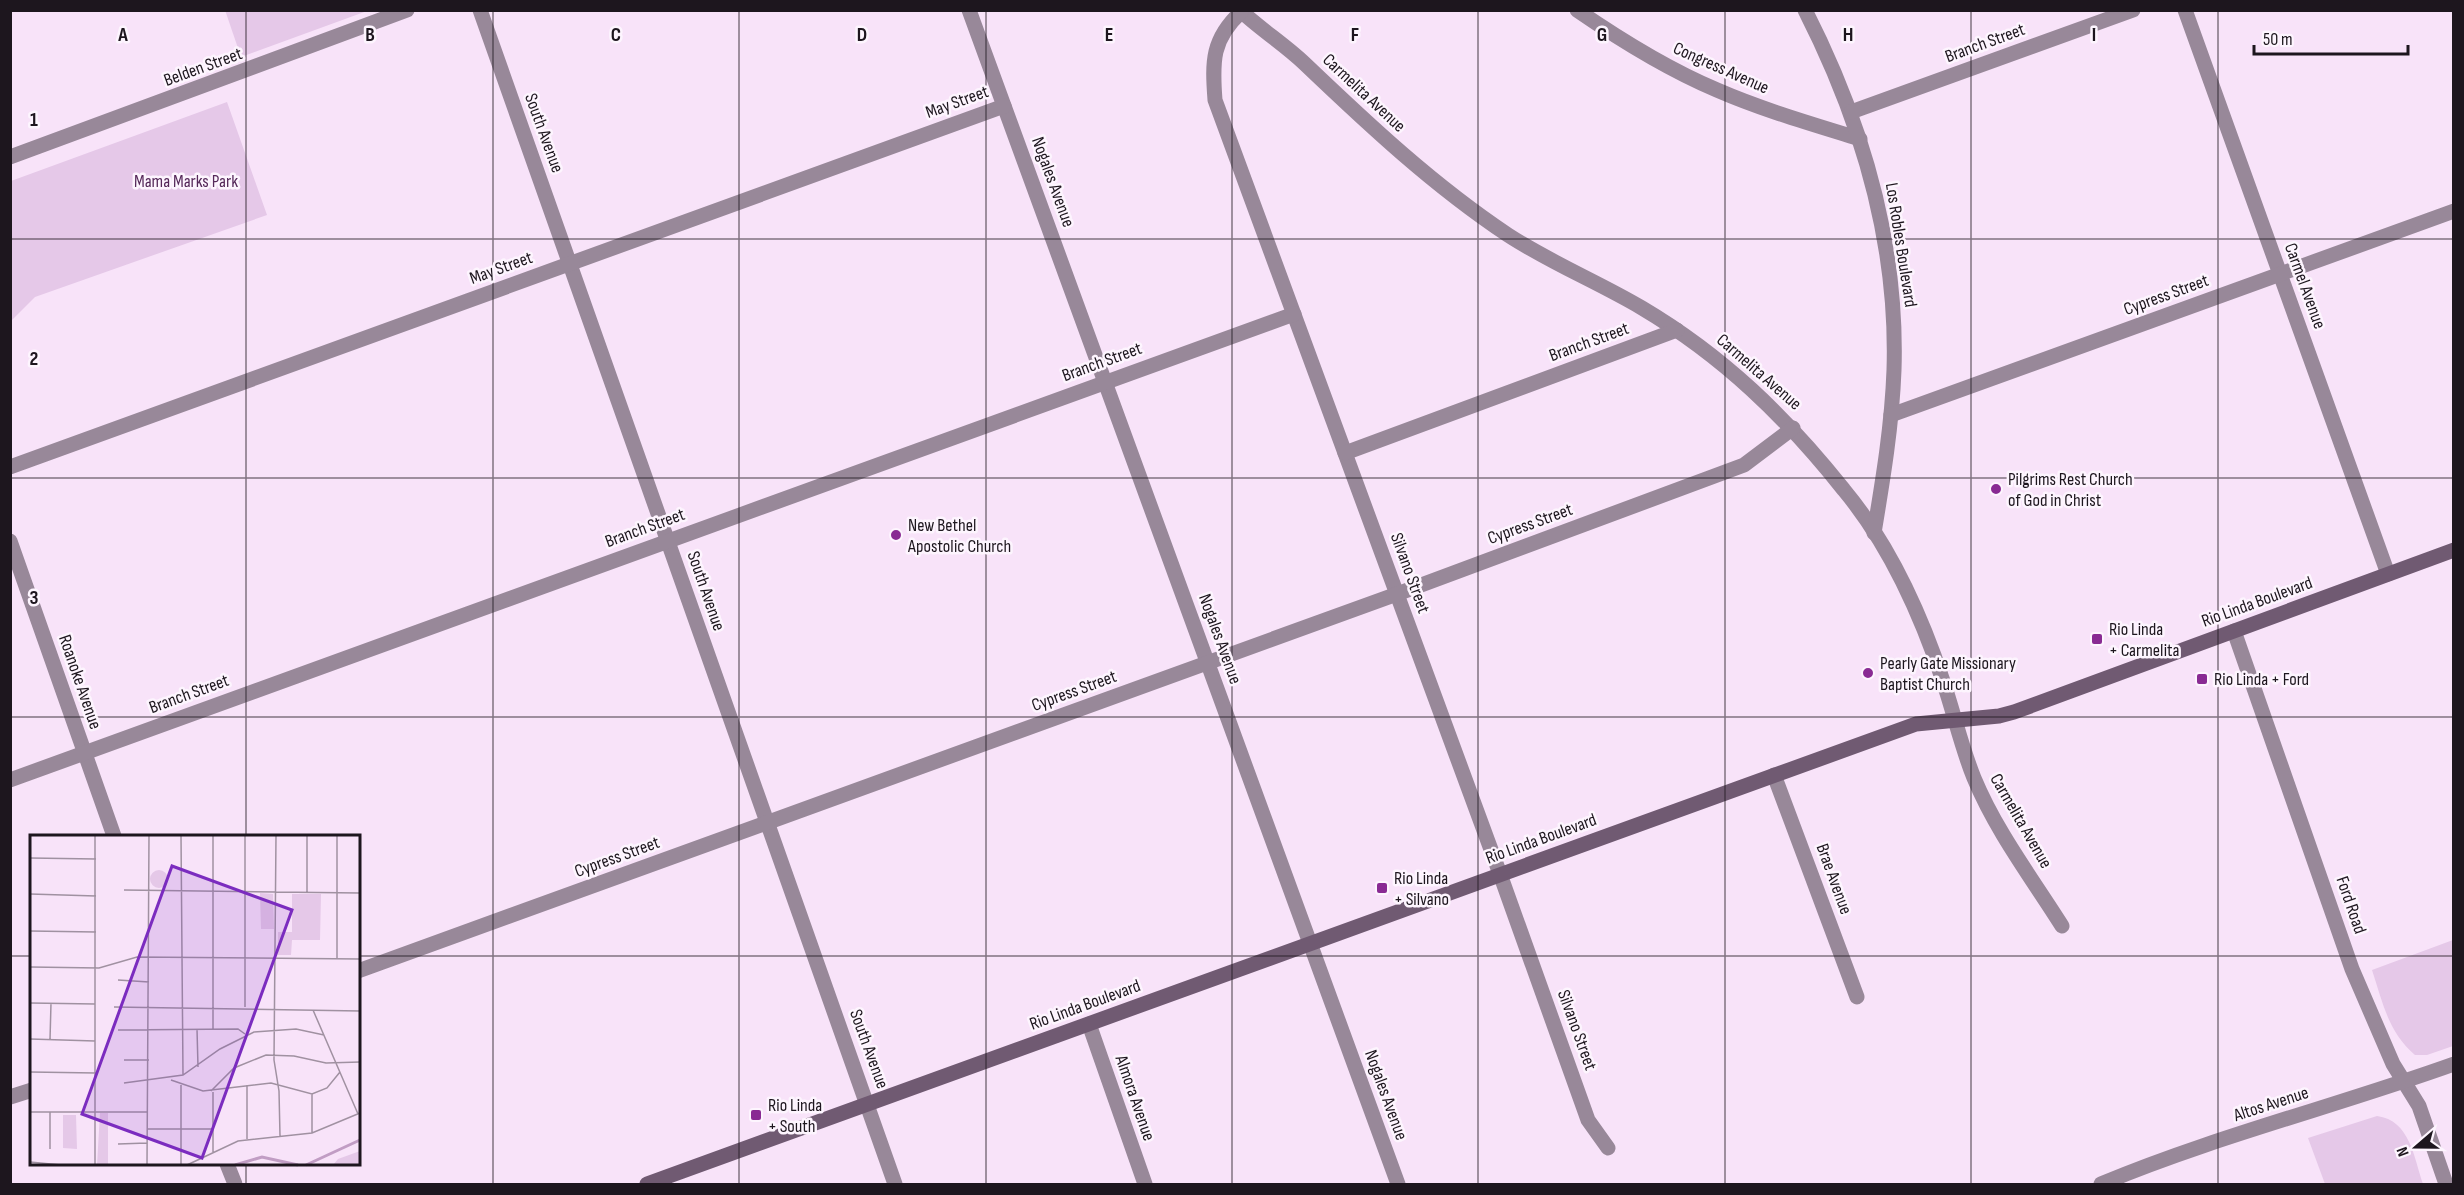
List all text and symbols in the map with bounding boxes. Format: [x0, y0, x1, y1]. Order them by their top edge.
scale bar [2254, 18, 2408, 56]
street label: Branch Street [1942, 19, 2028, 67]
text: A [117, 23, 128, 47]
text: B [365, 23, 375, 47]
text: C [611, 23, 621, 47]
text: D [857, 23, 867, 47]
text: E [1105, 23, 1113, 47]
text: F [1351, 23, 1359, 47]
text: G [1597, 23, 1607, 47]
text: H [1843, 23, 1853, 47]
text: I [2092, 23, 2096, 47]
text: 50 m [2263, 29, 2293, 50]
street label: Congress Avenue [1670, 38, 1772, 98]
street label: Belden Street [161, 43, 246, 91]
street label: Carmelita Avenue [1318, 49, 1410, 137]
street label: May Street [923, 81, 992, 123]
street label: South Avenue [520, 91, 568, 175]
text: 1 [30, 108, 38, 132]
street label: Nogales Avenue [1027, 134, 1079, 230]
park label: Mama Marks Park [134, 171, 238, 192]
street label: Los Robles Boulevard [1881, 181, 1921, 309]
street label: Carmel Avenue [2280, 240, 2330, 332]
street label: May Street [467, 247, 536, 289]
street label: Cypress Street [2121, 270, 2212, 320]
street label: Branch Street [1546, 318, 1632, 366]
street label: Carmelita Avenue [1712, 329, 1806, 415]
street label: Branch Street [1059, 338, 1145, 386]
text: 2 [30, 347, 38, 371]
place label: Pilgrims Rest Church of God in Christ [2008, 469, 2133, 511]
marker: Pilgrims Rest Church of God in Christ [1989, 482, 2003, 496]
street label: Cypress Street [1485, 499, 1576, 549]
street label: Branch Street [602, 504, 688, 552]
place label: New Bethel Apostolic Church [907, 515, 1011, 557]
marker: New Bethel Apostolic Church [889, 528, 903, 542]
street label: Silvano Street [1386, 530, 1434, 617]
street label: South Avenue [683, 548, 729, 634]
street label: Rio Linda Boulevard [2199, 572, 2315, 632]
text: 3 [30, 586, 39, 610]
street label: Nogales Avenue [1194, 591, 1246, 687]
place label: Rio Linda + Carmelita [2109, 619, 2179, 661]
street label: Roanoke Avenue [54, 632, 106, 732]
marker: Rio Linda + Carmelita [2090, 632, 2104, 646]
place label: Pearly Gate Missionary Baptist Church [1880, 653, 2016, 695]
street label: Cypress Street [1029, 666, 1120, 716]
marker: Pearly Gate Missionary Baptist Church [1861, 666, 1875, 680]
place label: Rio Linda + Ford [2214, 669, 2309, 690]
street label: Branch Street [146, 670, 232, 718]
marker: Rio Linda + Ford [2195, 672, 2209, 686]
street label: Carmelita Avenue [1986, 770, 2056, 872]
street label: Rio Linda Boulevard [1483, 809, 1599, 869]
street label: Cypress Street [572, 832, 663, 882]
inset map [30, 835, 360, 1165]
street label: Brae Avenue [1811, 841, 1857, 917]
place label: Rio Linda + Silvano [1394, 868, 1449, 910]
street label: Ford Road [2331, 874, 2371, 936]
marker: Rio Linda + Silvano [1375, 881, 1389, 895]
street label: Rio Linda Boulevard [1027, 975, 1143, 1035]
street label: Silvano Street [1553, 987, 1601, 1074]
street label: South Avenue [845, 1007, 893, 1091]
street label: Nogales Avenue [1360, 1047, 1412, 1143]
street label: Almora Avenue [1110, 1052, 1159, 1143]
street label: Altos Avenue [2230, 1082, 2311, 1126]
place label: Rio Linda + South [768, 1095, 822, 1137]
marker: Rio Linda + South [749, 1108, 763, 1122]
north arrow [2386, 1117, 2446, 1177]
text: N [2393, 1144, 2414, 1159]

